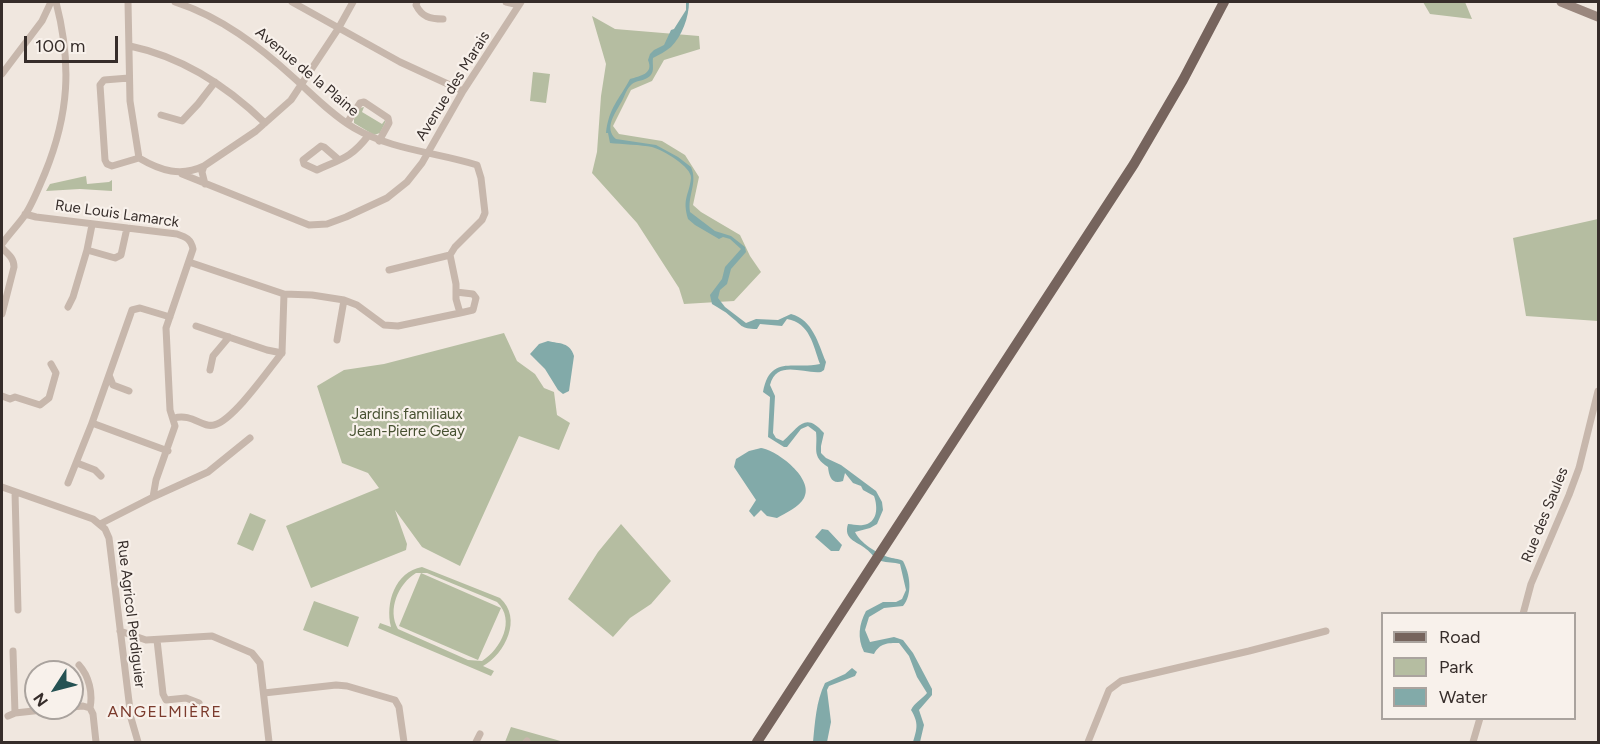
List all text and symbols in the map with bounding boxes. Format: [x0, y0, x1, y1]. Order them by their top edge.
scale bar [27, 24, 122, 62]
street label: Avenue de la Plaine [252, 24, 362, 120]
street label: Avenue des Marais [412, 28, 494, 144]
text: 100 m [35, 35, 85, 57]
street label: Rue Louis Lamarck [54, 196, 180, 232]
park label: Jardins familiaux Jean-Pierre Geay [349, 406, 465, 441]
street label: Rue des Saules [1518, 465, 1572, 565]
street label: Rue Agricol Perdiguier [113, 539, 149, 689]
legend [1381, 612, 1576, 720]
text: Road [1439, 626, 1480, 648]
text: Park [1439, 656, 1473, 678]
north arrow [24, 660, 84, 720]
text: Water [1439, 686, 1487, 708]
text: N [29, 689, 52, 710]
district label: ANGELMIÈRE [108, 702, 222, 722]

